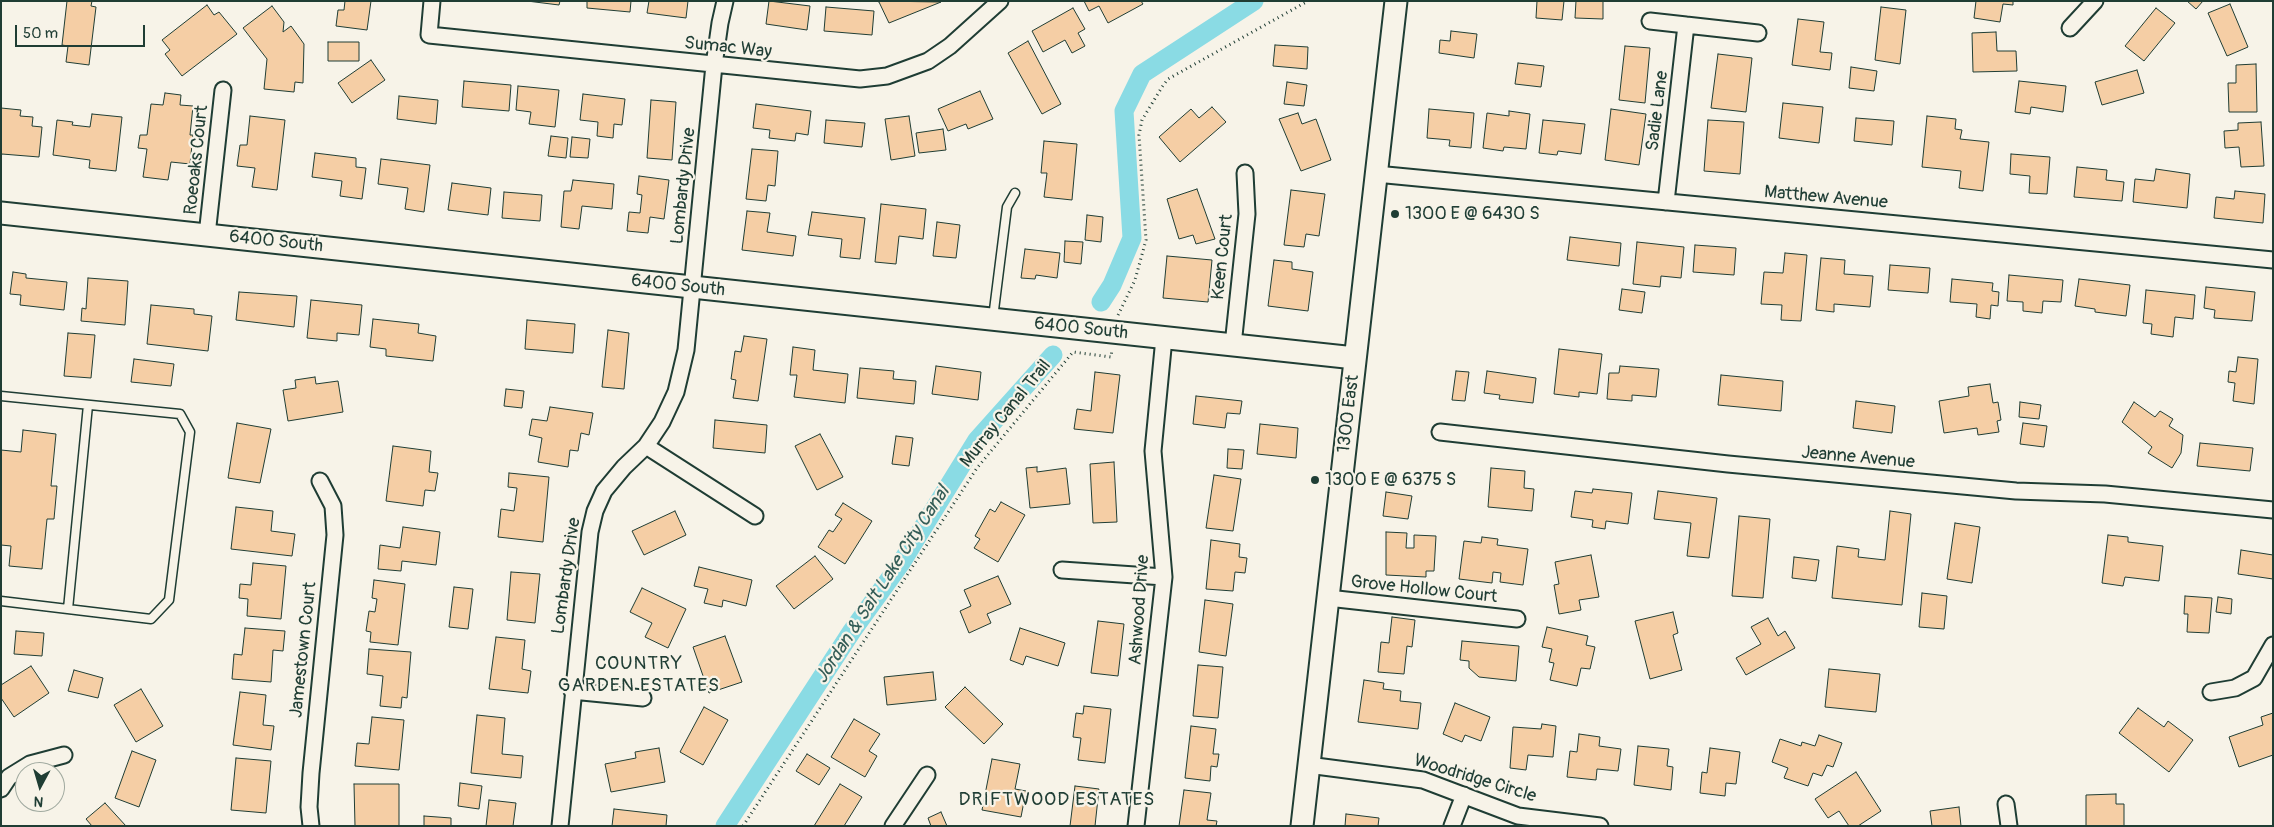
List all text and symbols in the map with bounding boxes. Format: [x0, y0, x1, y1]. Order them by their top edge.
scale bar [18, 15, 148, 47]
text: 50 m [23, 24, 58, 43]
street label: Sumac Way [683, 33, 773, 63]
street label: Sadie Lane [1642, 70, 1674, 152]
street label: Roeoaks Court [181, 104, 213, 216]
street label: Lombardy Drive [667, 127, 701, 245]
street label: Matthew Avenue [1763, 182, 1889, 214]
place label: 1300 E @ 6430 S [1405, 203, 1540, 225]
marker: 1300 E @ 6430 S [1389, 208, 1401, 220]
street label: Keen Court [1208, 213, 1238, 301]
street label: 6400 South [228, 226, 324, 258]
street label: 6400 South [630, 270, 726, 302]
street label: 6400 South [1033, 313, 1129, 345]
street label: Murray Canal Trail [956, 356, 1056, 472]
street label: 1300 East [1333, 374, 1365, 454]
street label: Jeanne Avenue [1800, 442, 1916, 474]
place label: 1300 E @ 6375 S [1325, 469, 1456, 491]
marker: 1300 E @ 6375 S [1309, 474, 1321, 486]
water label: Jordan & Salt Lake City Canal [811, 482, 955, 688]
street label: Lombardy Drive [548, 516, 586, 636]
street label: Ashwood Drive [1125, 554, 1155, 666]
street label: Grove Hollow Court [1350, 572, 1498, 608]
street label: Jamestown Court [286, 581, 322, 719]
district label: COUNTRY GARDEN ESTATES [556, 653, 722, 697]
street label: Woodridge Circle [1411, 750, 1539, 808]
north arrow [15, 762, 65, 812]
district label: DRIFTWOOD ESTATES [956, 789, 1158, 811]
text: N [33, 792, 44, 810]

